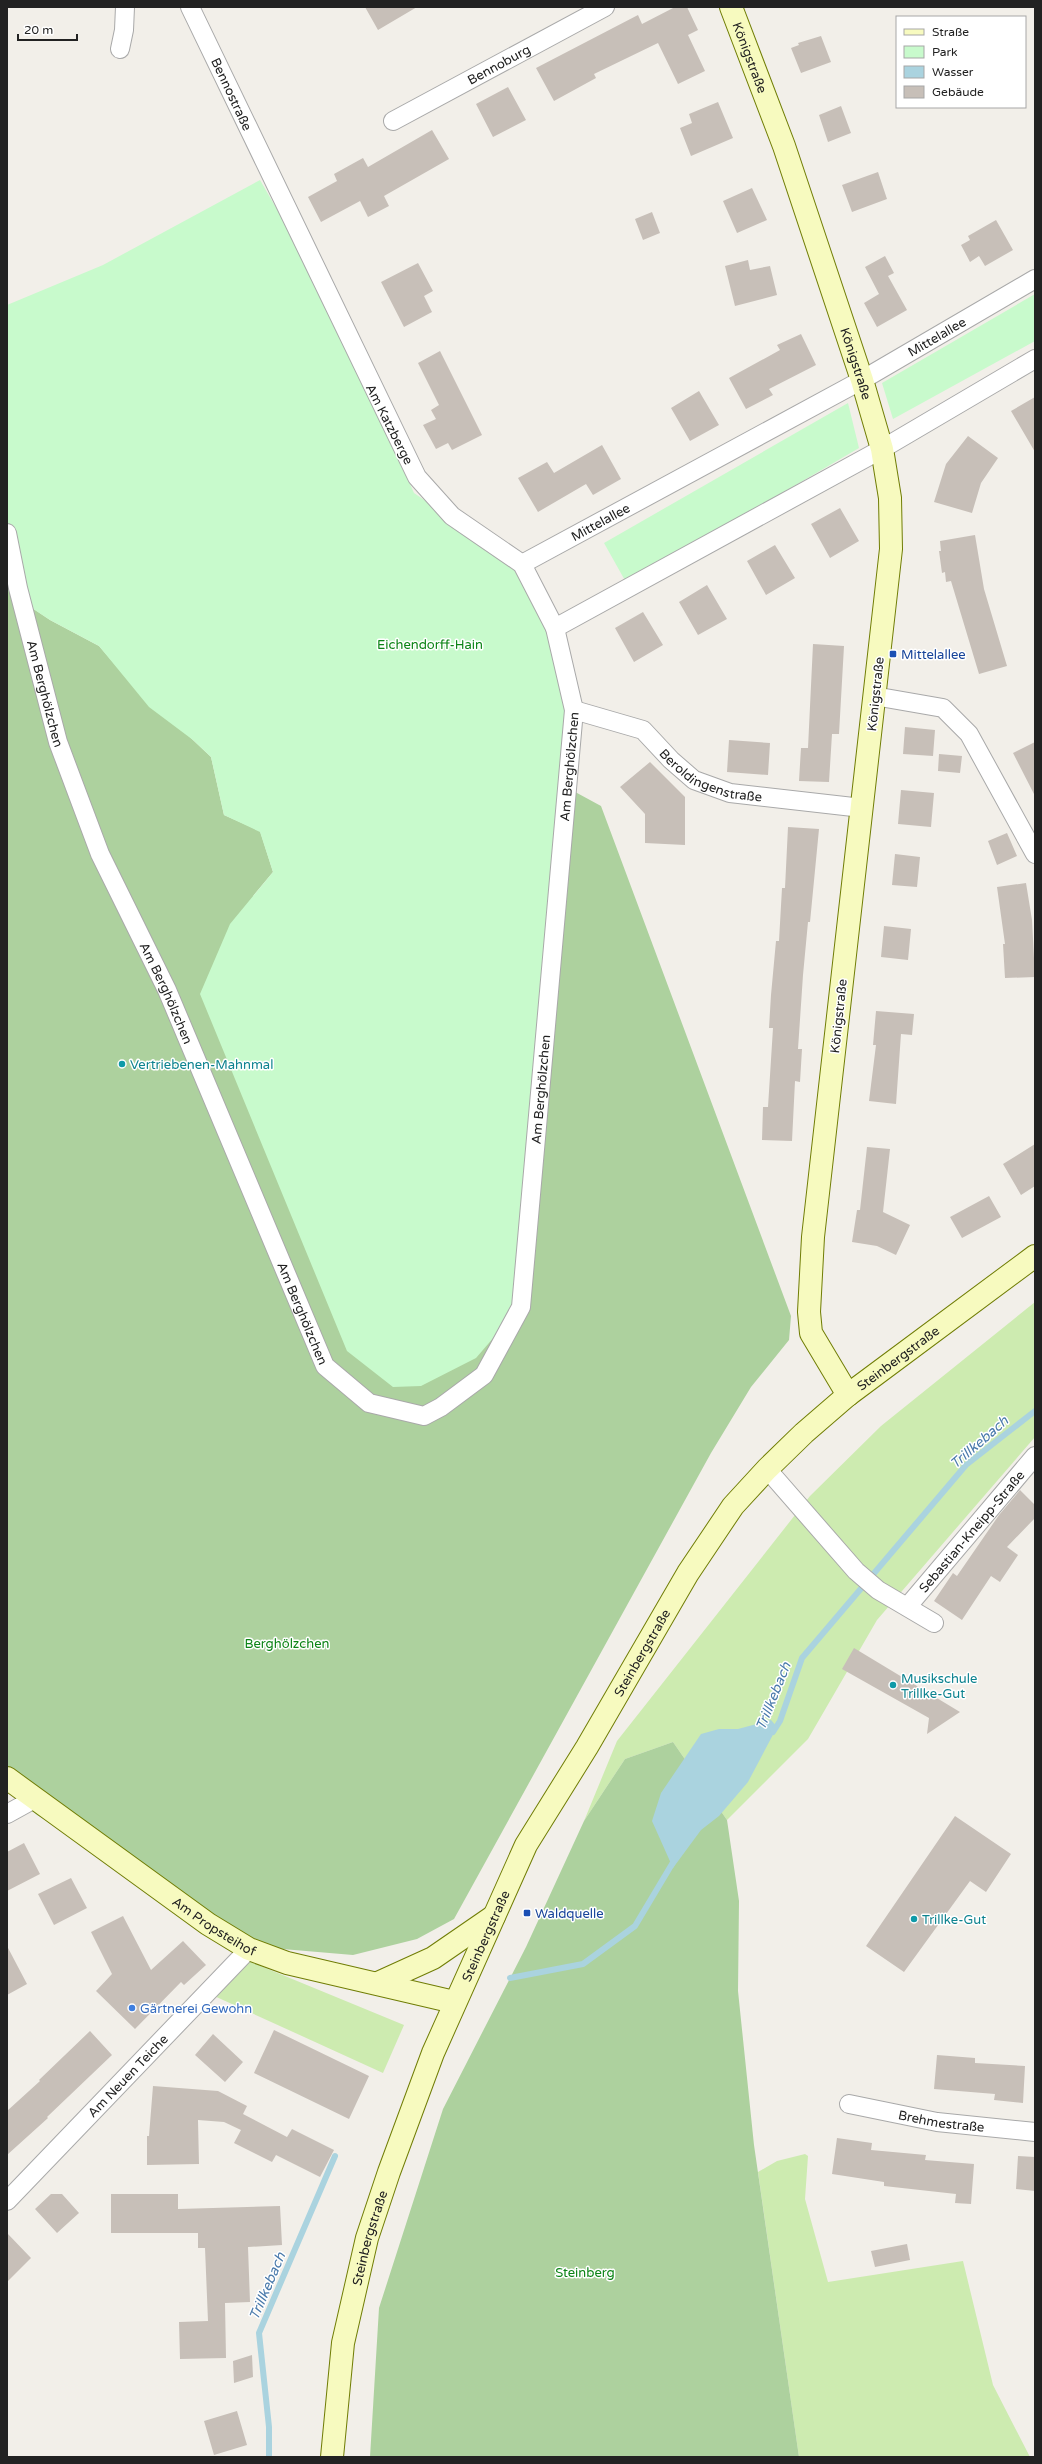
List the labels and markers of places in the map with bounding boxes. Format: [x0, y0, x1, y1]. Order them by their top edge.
place label: Mittelallee [901, 647, 966, 663]
marker: Mittelallee [888, 649, 898, 659]
place label: Vertriebenen-Mahnmal [130, 1057, 273, 1073]
marker: Vertriebenen-Mahnmal [117, 1059, 127, 1069]
place label: Musikschule Trillke-Gut [901, 1671, 977, 1702]
marker: Musikschule Trillke-Gut [888, 1680, 898, 1690]
place label: Waldquelle [535, 1906, 604, 1922]
marker: Waldquelle [522, 1908, 532, 1918]
place label: Trillke-Gut [922, 1912, 986, 1928]
marker: Trillke-Gut [909, 1914, 919, 1924]
place label: Gärtnerei Gewohn [140, 2001, 252, 2017]
marker: Gärtnerei Gewohn [127, 2003, 137, 2013]

